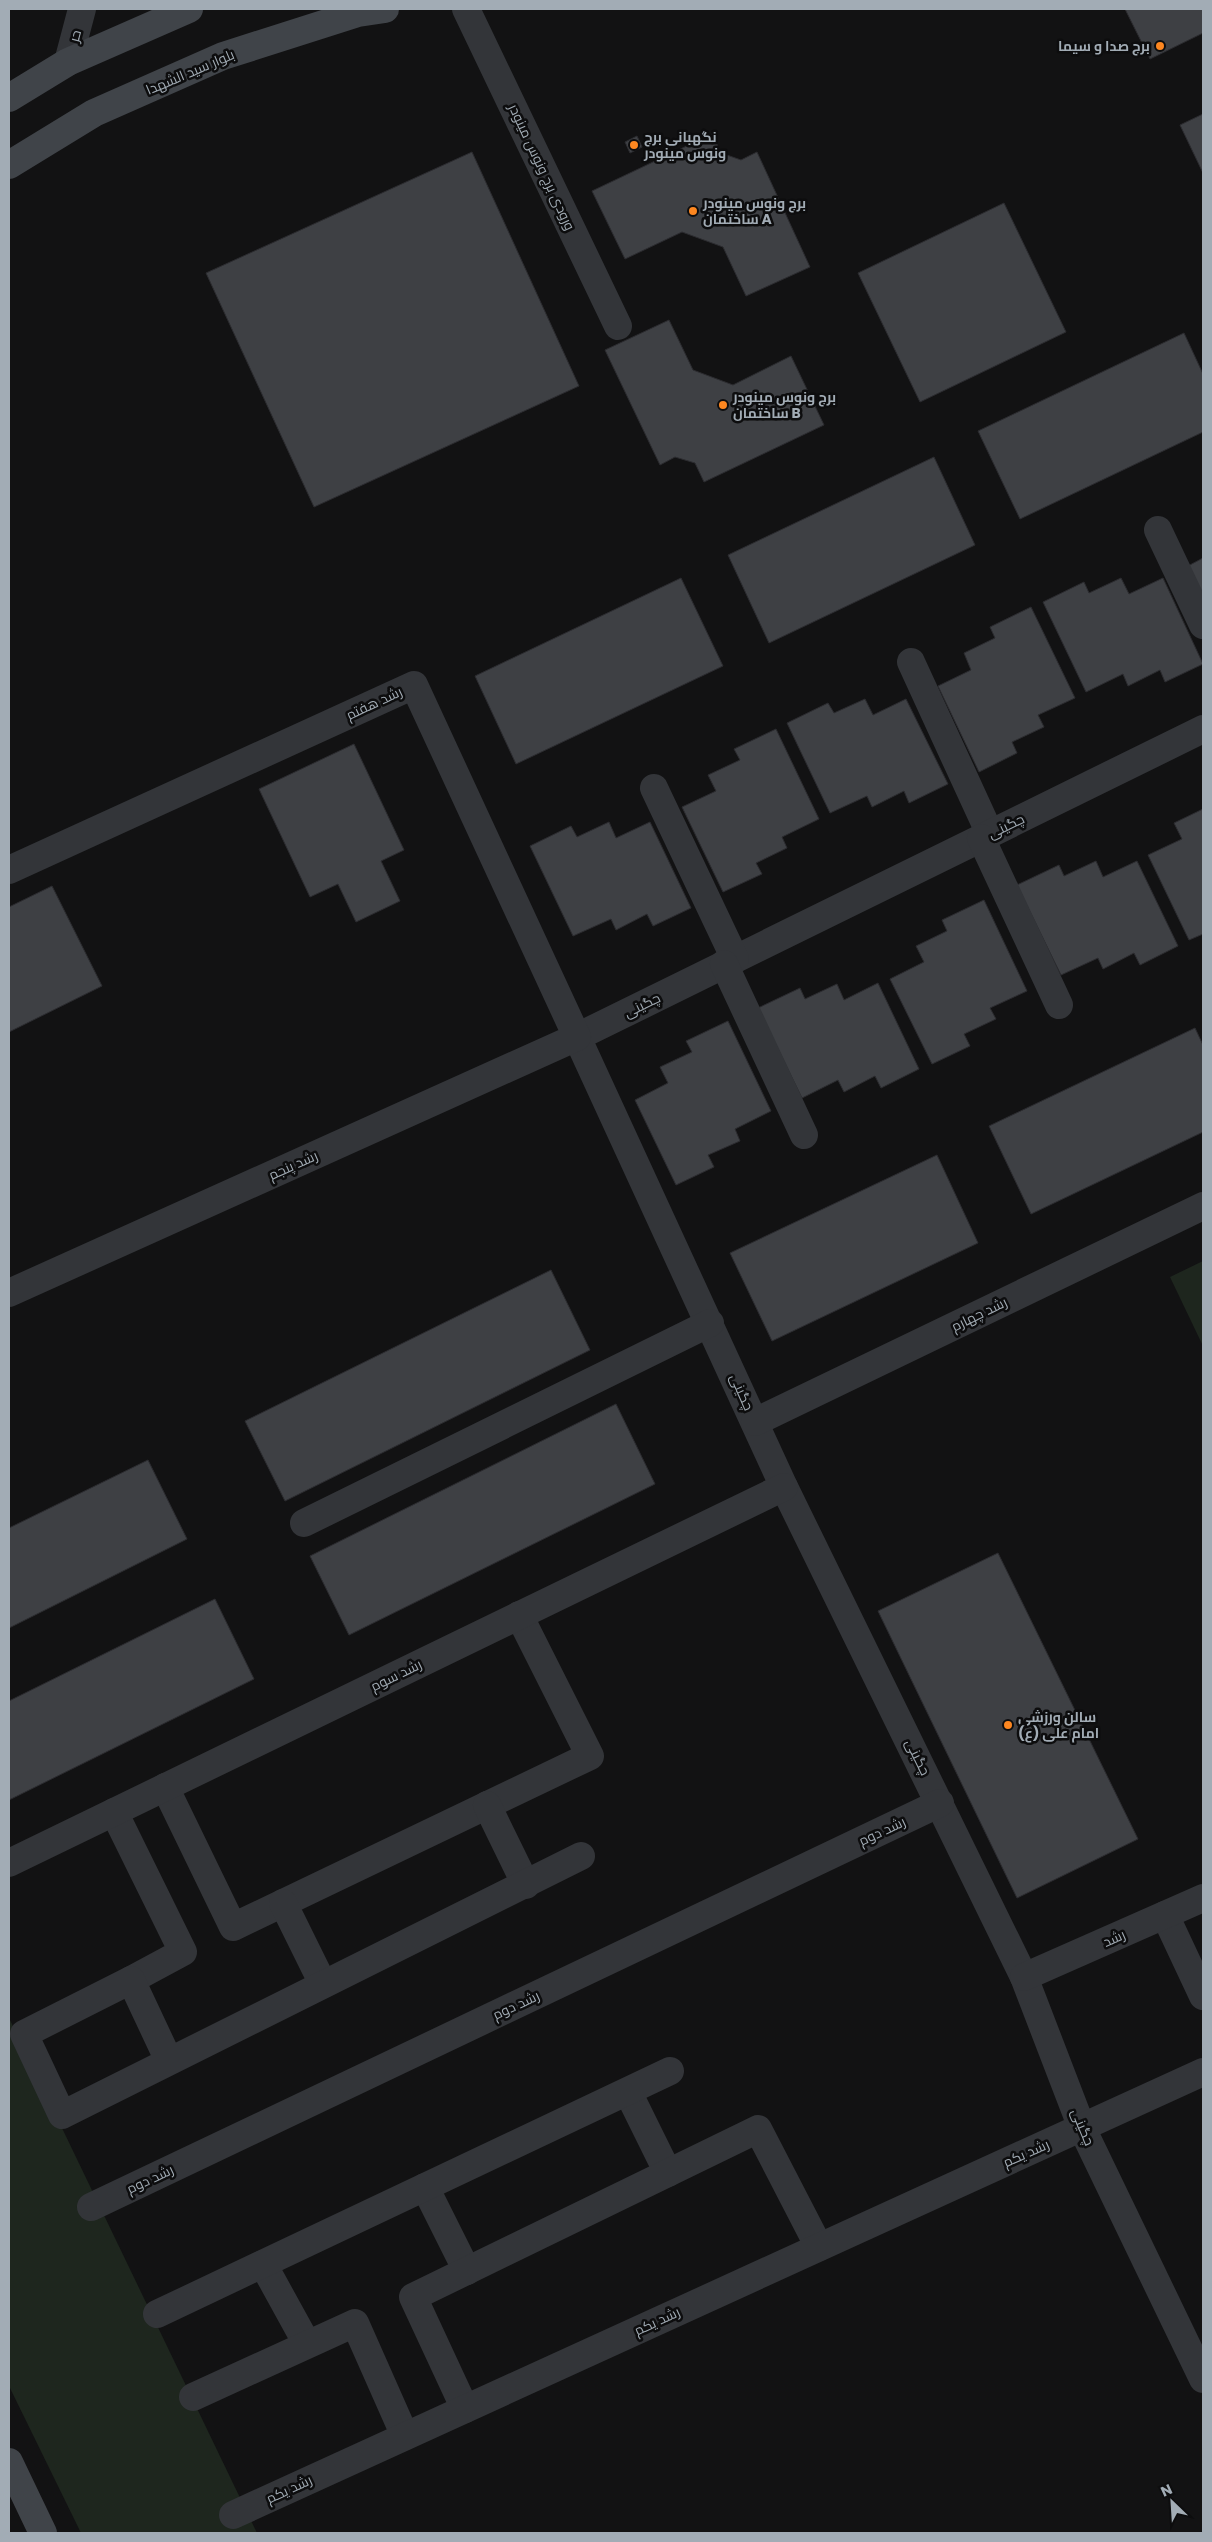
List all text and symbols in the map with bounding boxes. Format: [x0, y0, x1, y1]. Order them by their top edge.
street label: حر [64, 28, 86, 45]
place label: برج صدا و سیما [1058, 36, 1150, 56]
marker: برج صدا و سیما [1154, 40, 1166, 52]
street label: بلوار سید الشهدا [143, 44, 237, 100]
street label: ورودی برج ونوس مینودر [503, 99, 580, 234]
place label: نگهبانی برج ونوس مینودر [643, 127, 726, 163]
marker: نگهبانی برج ونوس مینودر [628, 139, 640, 151]
place label: برج ونوس مینودر ساختمان A [702, 193, 806, 229]
marker: برج ونوس مینودر ساختمان A [687, 205, 699, 217]
place label: برج ونوس مینودر ساختمان B [732, 387, 836, 423]
marker: برج ونوس مینودر ساختمان B [717, 399, 729, 411]
street label: رشد هفتم [343, 681, 405, 725]
street label: چگینی [984, 809, 1028, 843]
street label: چگینی [620, 988, 664, 1022]
street label: رشد پنجم [265, 1145, 321, 1185]
street label: رشد چهارم [948, 1292, 1010, 1336]
street label: چگینی [725, 1370, 759, 1414]
street label: رشد سوم [367, 1654, 425, 1696]
place label: سالن ورزشی امام علی (ع) [1018, 1707, 1099, 1743]
marker: سالن ورزشی امام علی (ع) [1002, 1719, 1014, 1731]
street label: چگینی [901, 1735, 935, 1779]
street label: رشد دوم [855, 1811, 909, 1851]
street label: رشد [1100, 1924, 1128, 1952]
street label: رشد دوم [489, 1985, 543, 2025]
street label: چگینی [1066, 2105, 1100, 2149]
street label: رشد یکم [1000, 2134, 1052, 2172]
street label: رشد دوم [123, 2159, 177, 2199]
street label: رشد یکم [631, 2302, 683, 2340]
street label: رشد یکم [263, 2470, 315, 2508]
north arrow [1147, 2477, 1197, 2527]
text: N [1158, 2479, 1176, 2502]

